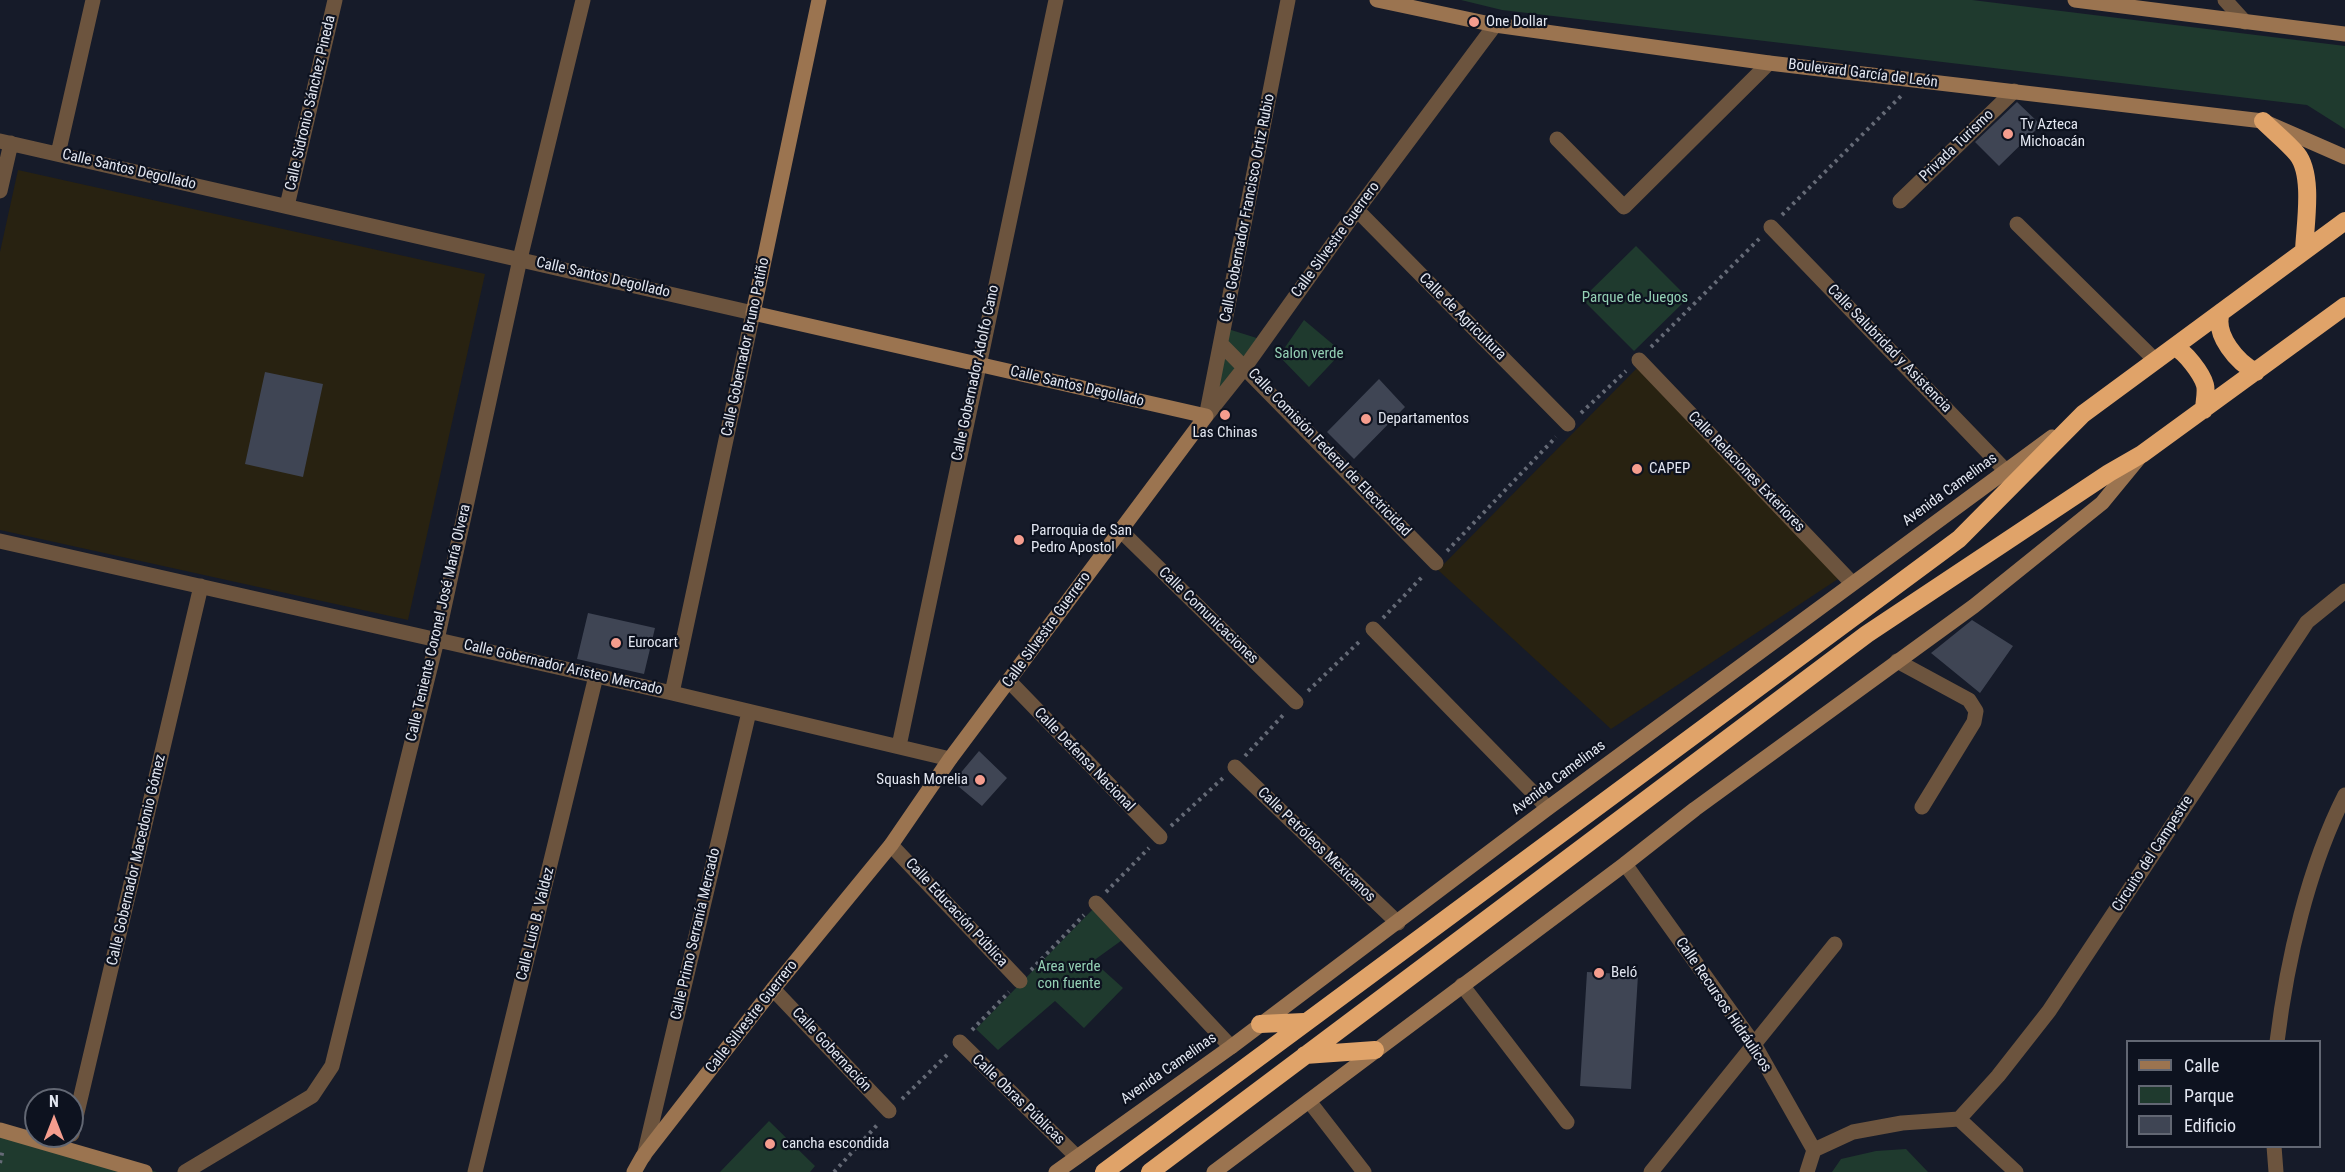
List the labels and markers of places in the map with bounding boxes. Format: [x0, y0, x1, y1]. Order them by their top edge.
place label: One Dollar [1486, 13, 1547, 31]
marker: One Dollar [1467, 15, 1481, 29]
place label: Tv Azteca Michoacán [2020, 116, 2085, 151]
marker: Tv Azteca Michoacán [2001, 127, 2015, 141]
marker: Las Chinas [1218, 408, 1232, 422]
place label: Departamentos [1378, 410, 1469, 428]
marker: Departamentos [1359, 412, 1373, 426]
place label: Las Chinas [1192, 424, 1258, 442]
place label: CAPEP [1649, 460, 1690, 478]
marker: CAPEP [1630, 462, 1644, 476]
place label: Parroquia de San Pedro Apostol [1031, 522, 1132, 557]
marker: Parroquia de San Pedro Apostol [1012, 533, 1026, 547]
place label: Eurocart [628, 634, 678, 652]
marker: Eurocart [609, 636, 623, 650]
place label: Squash Morelia [876, 771, 968, 789]
marker: Squash Morelia [973, 773, 987, 787]
place label: Beló [1611, 964, 1637, 982]
marker: Beló [1592, 966, 1606, 980]
place label: cancha escondida [782, 1135, 889, 1153]
marker: cancha escondida [763, 1137, 777, 1151]

